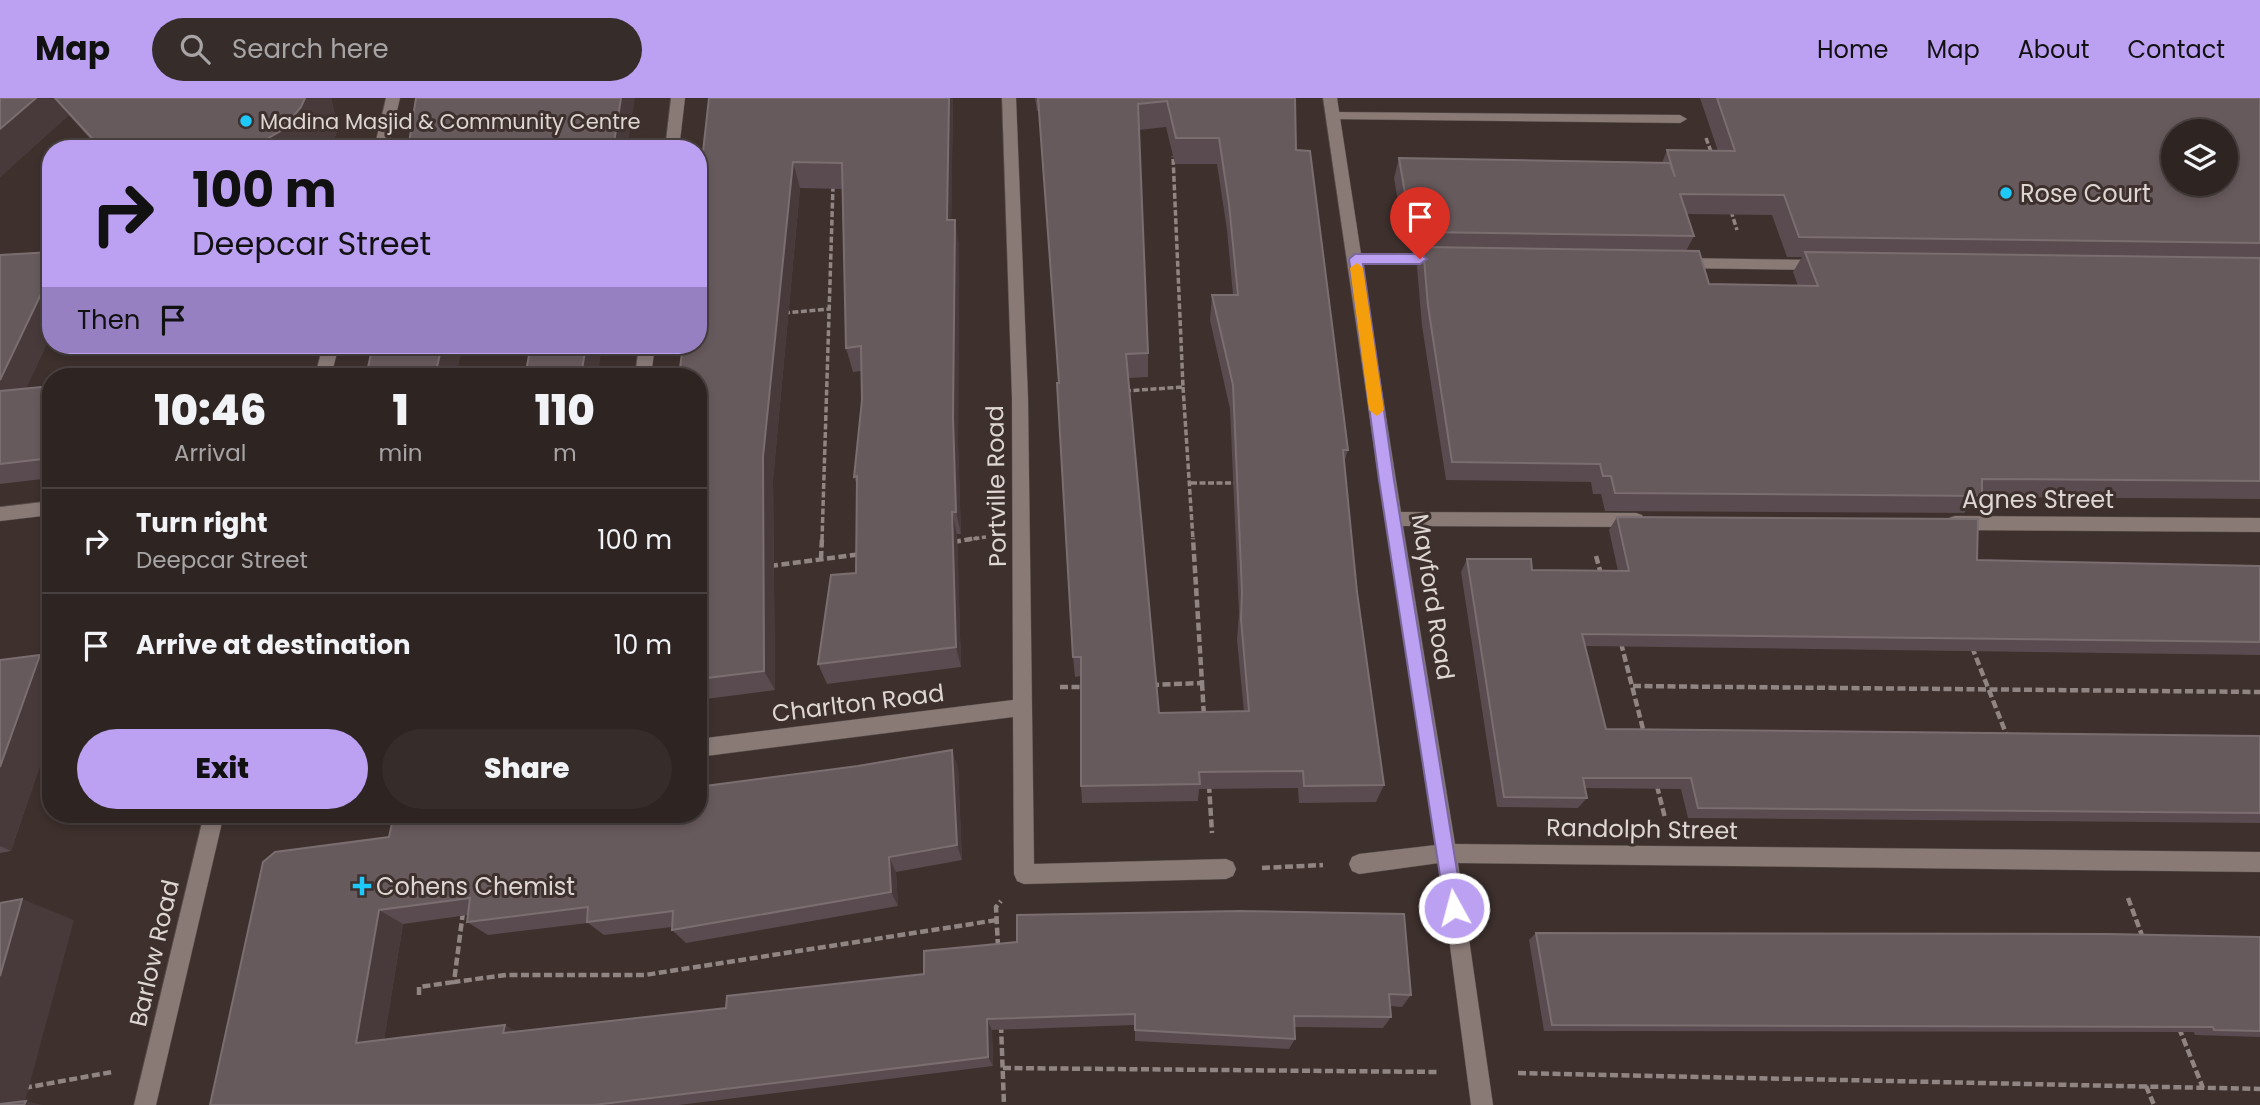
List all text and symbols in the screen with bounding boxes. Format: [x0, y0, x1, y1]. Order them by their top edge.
search box [152, 18, 642, 81]
text: Map [35, 25, 110, 72]
icon: search [176, 30, 214, 68]
text: Search here [232, 31, 389, 67]
text: Home [1817, 33, 1889, 66]
text: Map [1927, 33, 1980, 66]
text: About [2018, 33, 2089, 66]
text: Contact [2127, 33, 2225, 66]
place label: Madina Masjid & Community Centre [260, 107, 641, 136]
marker: Madina Masjid & Community Centre [238, 113, 254, 129]
map controls [2161, 119, 2238, 196]
button: layers [2161, 119, 2238, 196]
text: 100 m [192, 156, 337, 224]
icon: right [77, 168, 168, 259]
place label: Rose Court [2020, 177, 2151, 210]
marker: Rose Court [1998, 185, 2014, 201]
pin [1390, 187, 1450, 259]
icon: arrive [1401, 198, 1439, 236]
text: Deepcar Street [192, 221, 431, 266]
icon: arrive [154, 301, 192, 339]
text: Then [77, 302, 140, 338]
text: 10:46 [154, 381, 266, 440]
text: 1 [392, 381, 409, 440]
text: 110 [535, 381, 595, 440]
street label: Portville Road [978, 405, 1014, 567]
text: Arrival [174, 437, 246, 469]
text: min [379, 437, 423, 469]
text: m [553, 437, 577, 469]
street label: Agnes Street [1962, 483, 2114, 516]
text: Turn right [136, 505, 268, 541]
street label: Mayford Road [1404, 512, 1462, 682]
icon: right [77, 522, 115, 560]
text: 100 m [597, 522, 672, 558]
text: Deepcar Street [136, 544, 308, 576]
icon: arrive [77, 627, 115, 665]
text: Arrive at destination [136, 627, 411, 663]
text: 10 m [614, 627, 672, 663]
street label: Charlton Road [770, 676, 946, 730]
button: Exit [77, 729, 368, 809]
button: Share [382, 729, 672, 809]
street label: Randolph Street [1546, 811, 1738, 847]
place label: Cohens Chemist [376, 870, 575, 903]
position arrow [1417, 871, 1491, 945]
street label: Barlow Road [121, 876, 187, 1030]
marker: Cohens Chemist [354, 878, 370, 894]

